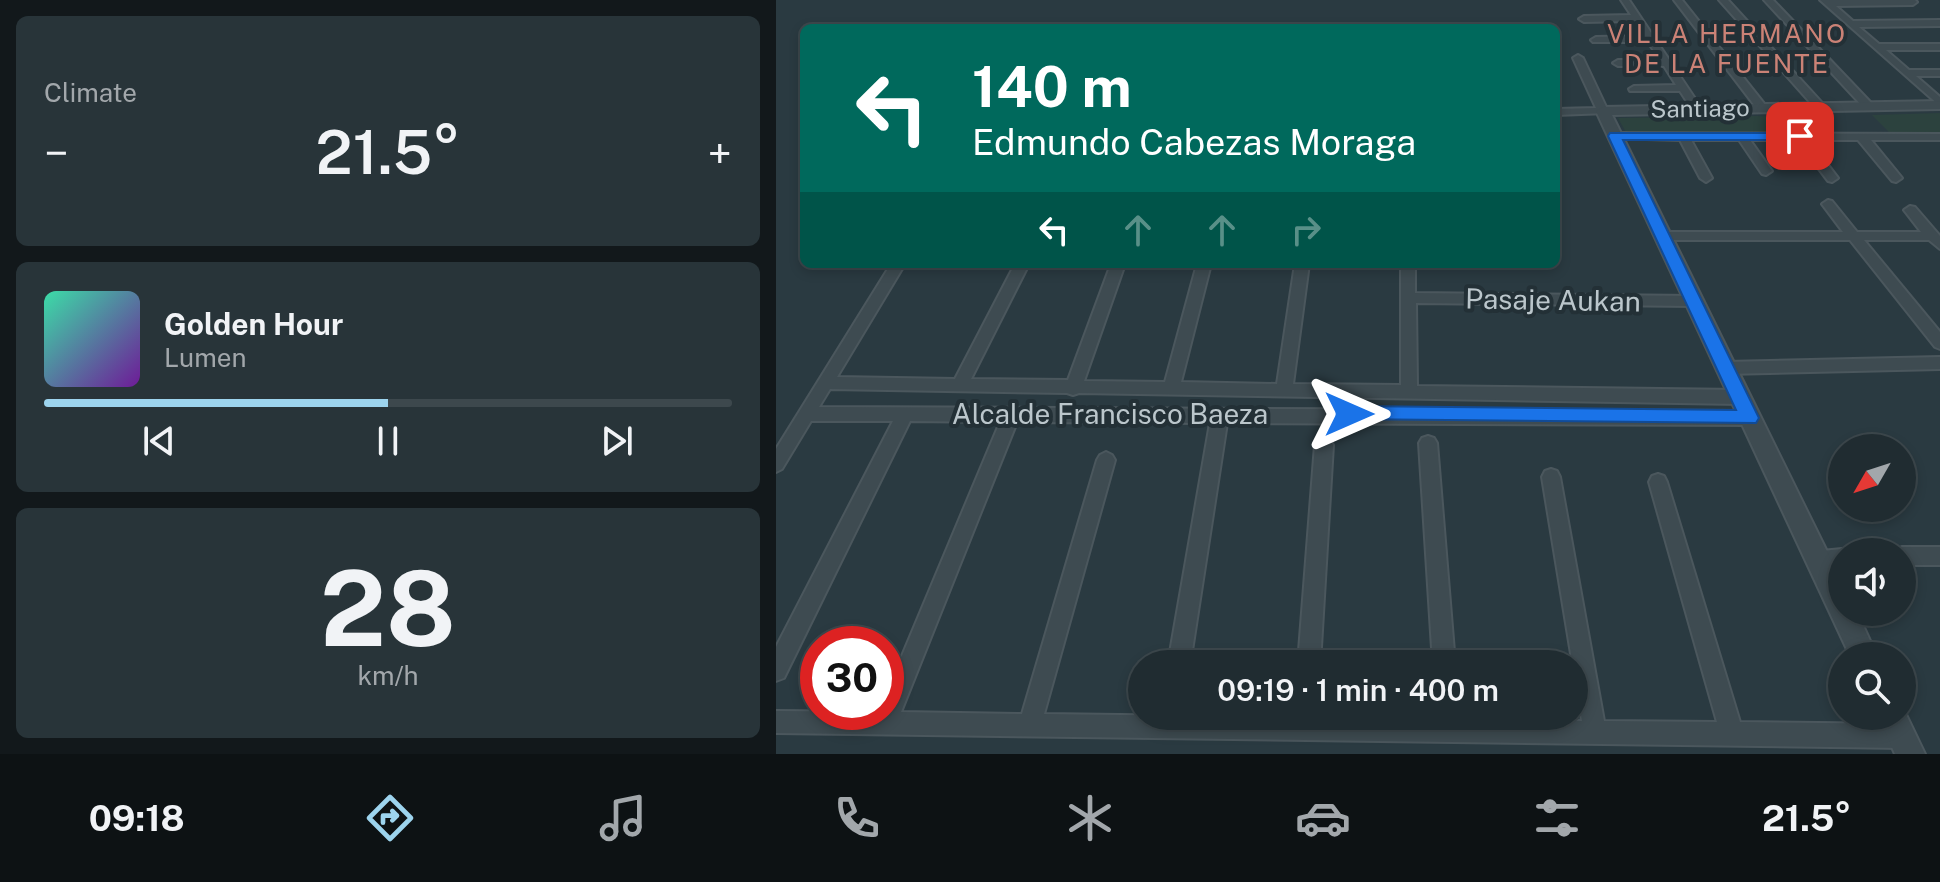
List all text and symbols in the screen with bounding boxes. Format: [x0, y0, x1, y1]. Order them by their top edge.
district label: VILLA HERMANO DE LA FUENTE [1607, 18, 1847, 79]
text: 140 m [972, 54, 1132, 120]
icon: left [840, 56, 944, 160]
text: Climate [44, 77, 137, 108]
street label: Santiago [1650, 93, 1750, 123]
pin [1766, 102, 1834, 170]
icon: arrive [1778, 114, 1822, 158]
text: 21.5° [316, 117, 460, 188]
text: Edmundo Cabezas Moraga [972, 121, 1416, 163]
text: − [44, 127, 68, 179]
text: + [708, 127, 732, 179]
icon: left [1032, 208, 1076, 252]
icon: ahead [1116, 208, 1160, 252]
icon: ahead [1200, 208, 1244, 252]
icon: right [1284, 208, 1328, 252]
street label: Pasaje Aukan [1465, 281, 1641, 318]
text: Golden Hour [164, 306, 343, 342]
text: Lumen [164, 342, 247, 373]
position arrow [1307, 372, 1391, 456]
street label: Alcalde Francisco Baeza [952, 397, 1268, 430]
icon: previous [137, 419, 181, 463]
icon: pause [366, 419, 410, 463]
icon: next [595, 419, 639, 463]
north arrow [1828, 434, 1916, 522]
map controls [1828, 434, 1916, 730]
button: sound [1828, 538, 1916, 626]
text: 28 [320, 547, 456, 669]
speed limit sign: 30 [800, 626, 904, 730]
button: search [1828, 642, 1916, 730]
text: km/h [357, 660, 419, 691]
text: 09:19 · 1 min · 400 m [1217, 672, 1499, 708]
icon: directions [362, 790, 418, 846]
icon: music [595, 790, 651, 846]
icon: phone [829, 790, 885, 846]
icon: climate [1062, 790, 1118, 846]
icon: car [1295, 790, 1351, 846]
icon: filters [1529, 790, 1585, 846]
text: 09:18 [89, 797, 185, 839]
text: 21.5° [1762, 797, 1851, 839]

